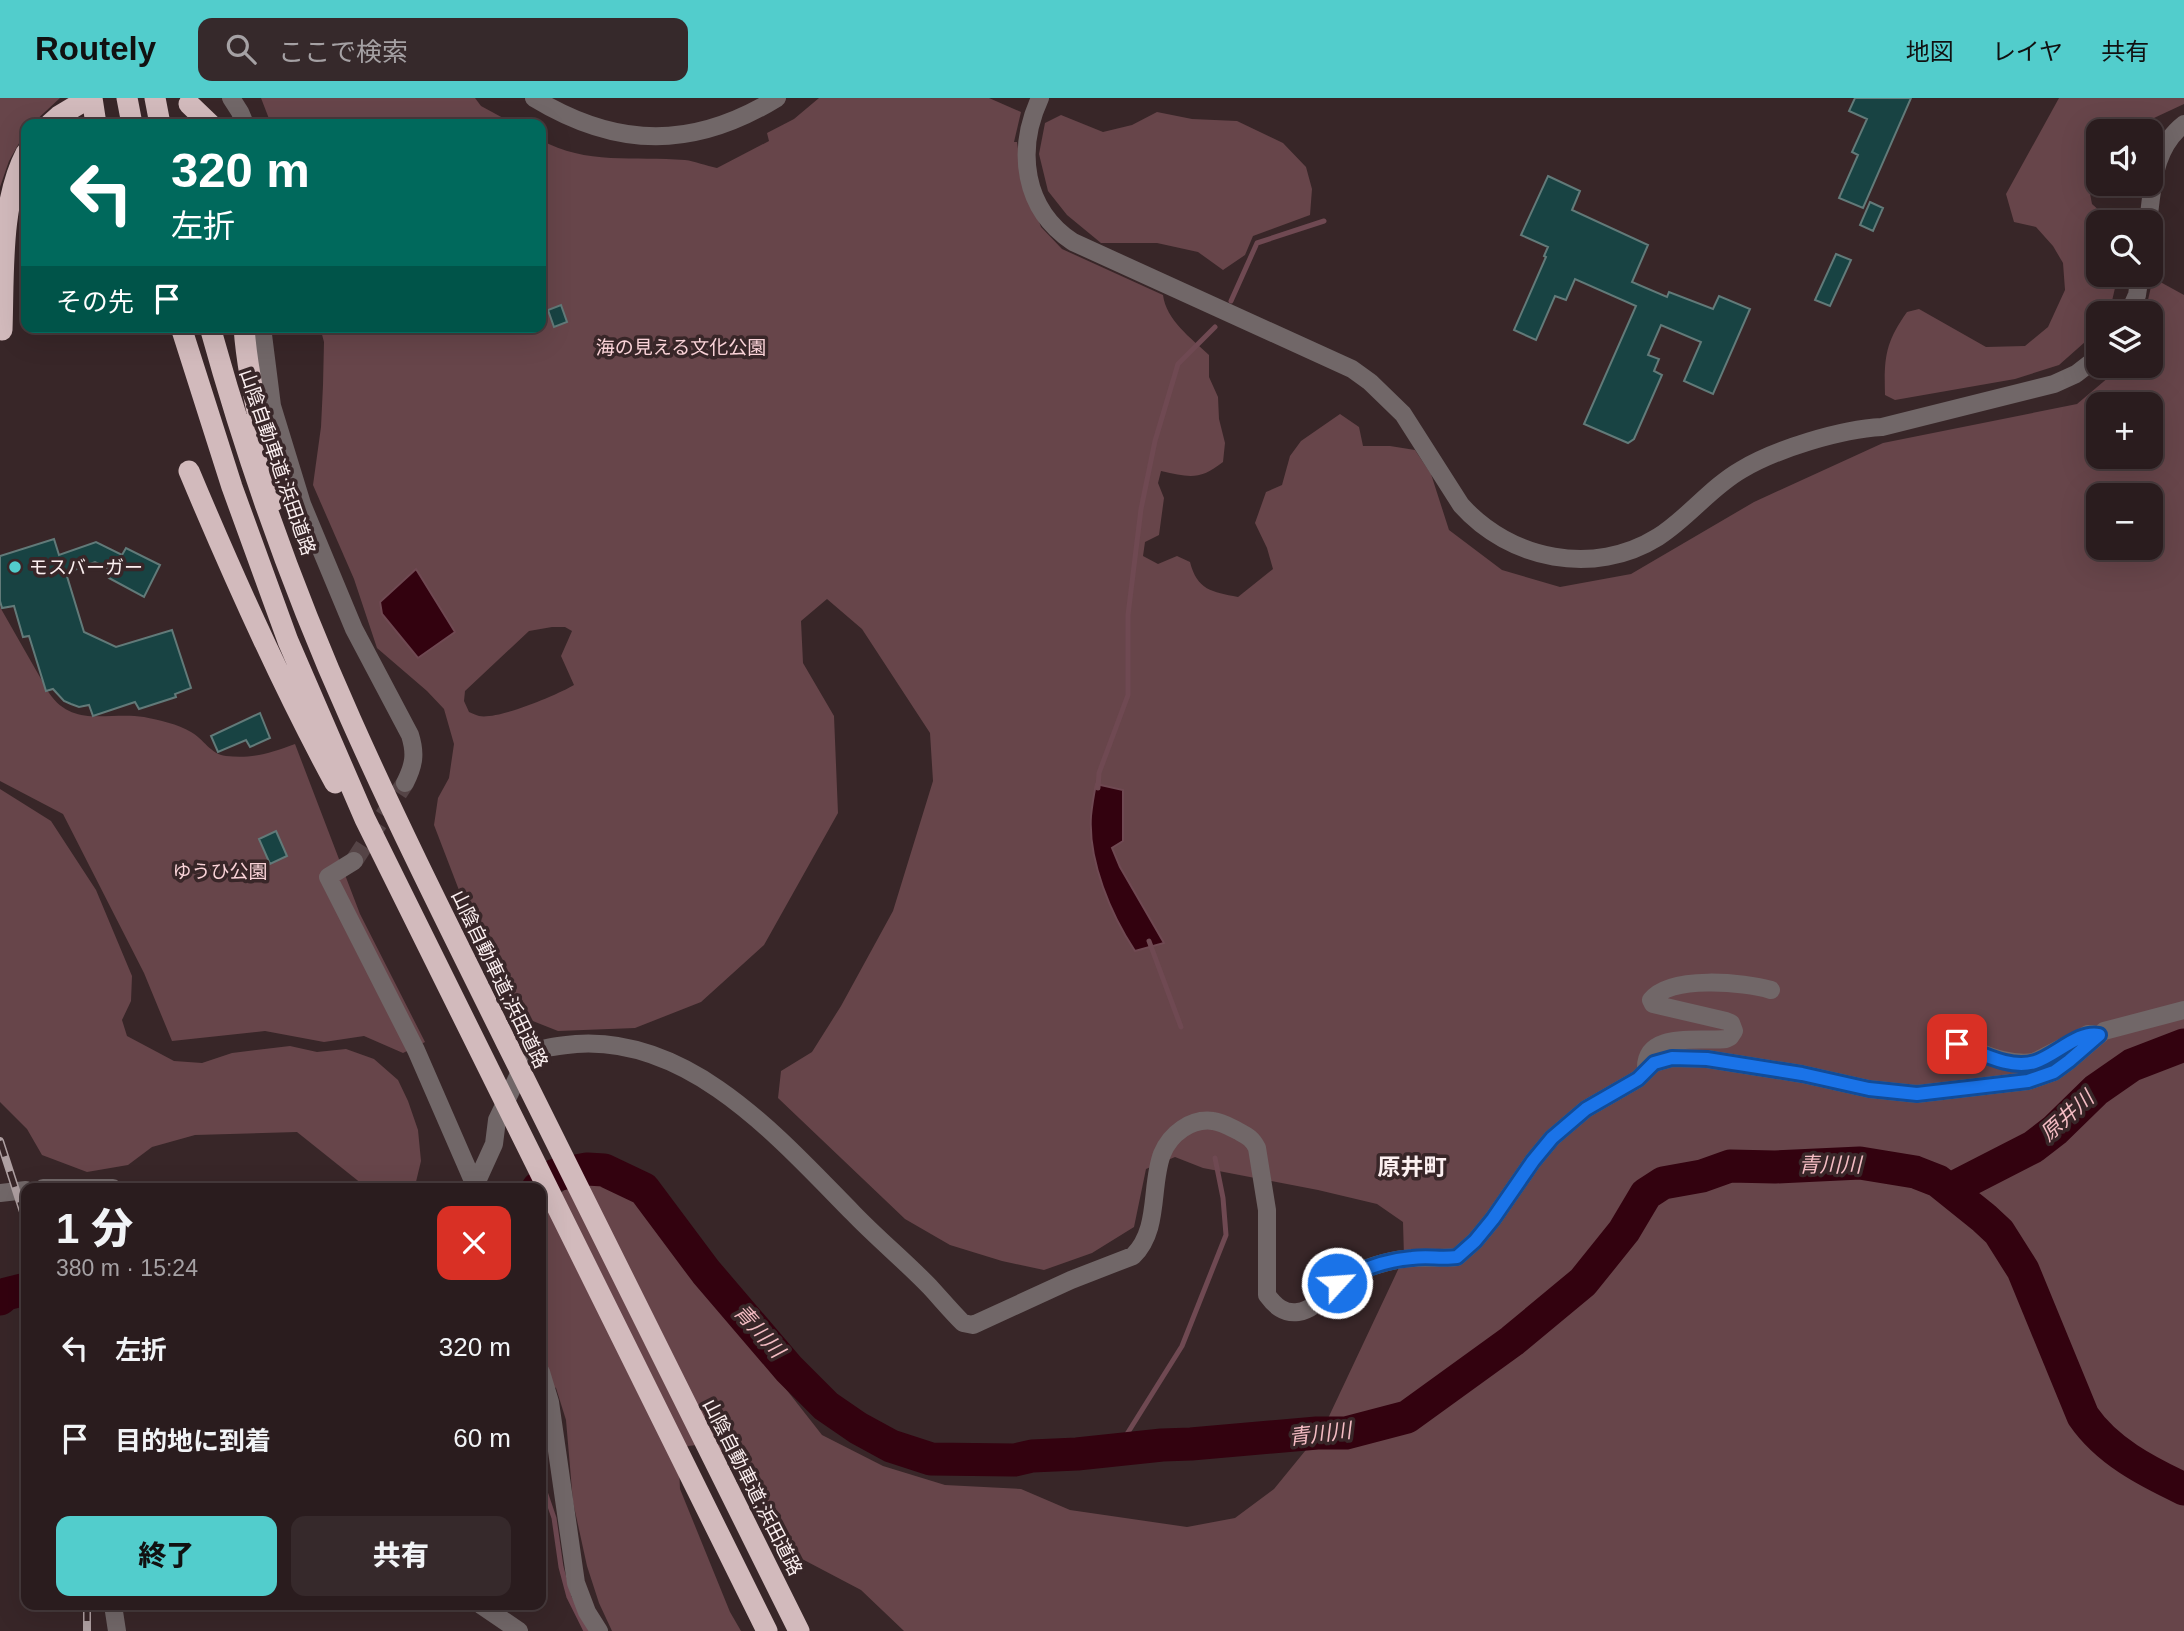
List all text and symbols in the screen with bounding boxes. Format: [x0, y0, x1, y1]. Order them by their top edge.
search box [198, 18, 688, 81]
text: Routely [35, 30, 156, 67]
icon: search [222, 30, 260, 68]
text: ここで検索 [278, 37, 408, 67]
text: 地図 [1906, 38, 1954, 65]
text: レイヤ [1992, 38, 2063, 65]
text: 共有 [2101, 38, 2149, 65]
map controls [2086, 119, 2163, 560]
button: sound [2086, 119, 2163, 196]
text: 320 m [171, 143, 310, 197]
icon: left [56, 147, 147, 238]
text: 左折 [171, 208, 235, 244]
button: search [2086, 210, 2163, 287]
icon: arrive [148, 280, 186, 318]
text: その先 [56, 287, 134, 317]
button: layers [2086, 301, 2163, 378]
park label: 海の見える文化公園 [596, 337, 766, 358]
street label: 山陰自動車道;浜田道路 [236, 366, 319, 558]
button: + [2086, 392, 2163, 469]
button: − [2086, 483, 2163, 560]
place label: モスバーガー [29, 557, 143, 578]
marker: モスバーガー [7, 559, 23, 575]
park label: ゆうひ公園 [172, 861, 268, 882]
street label: 山陰自動車道;浜田道路 [447, 887, 552, 1072]
pin [1927, 1014, 1987, 1074]
icon: arrive [1938, 1025, 1976, 1063]
water label: 原井川 [2036, 1085, 2099, 1145]
water label: 青川川 [1799, 1153, 1863, 1176]
district label: 原井町 [1378, 1154, 1447, 1180]
text: 1 分 [56, 1205, 133, 1252]
button: close [437, 1206, 511, 1280]
position arrow [1300, 1246, 1374, 1320]
text: 380 m · 15:24 [56, 1255, 198, 1281]
water label: 青川川 [730, 1300, 790, 1363]
icon: left [56, 1329, 94, 1367]
text: 320 m [439, 1332, 511, 1362]
text: 左折 [115, 1335, 167, 1365]
street label: 山陰自動車道;浜田道路 [699, 1395, 806, 1579]
water label: 青川川 [1287, 1418, 1355, 1449]
icon: arrive [56, 1420, 94, 1458]
text: 60 m [453, 1423, 511, 1453]
text: 目的地に到着 [115, 1426, 271, 1456]
button: 終了 [56, 1516, 277, 1596]
button: 共有 [291, 1516, 511, 1596]

